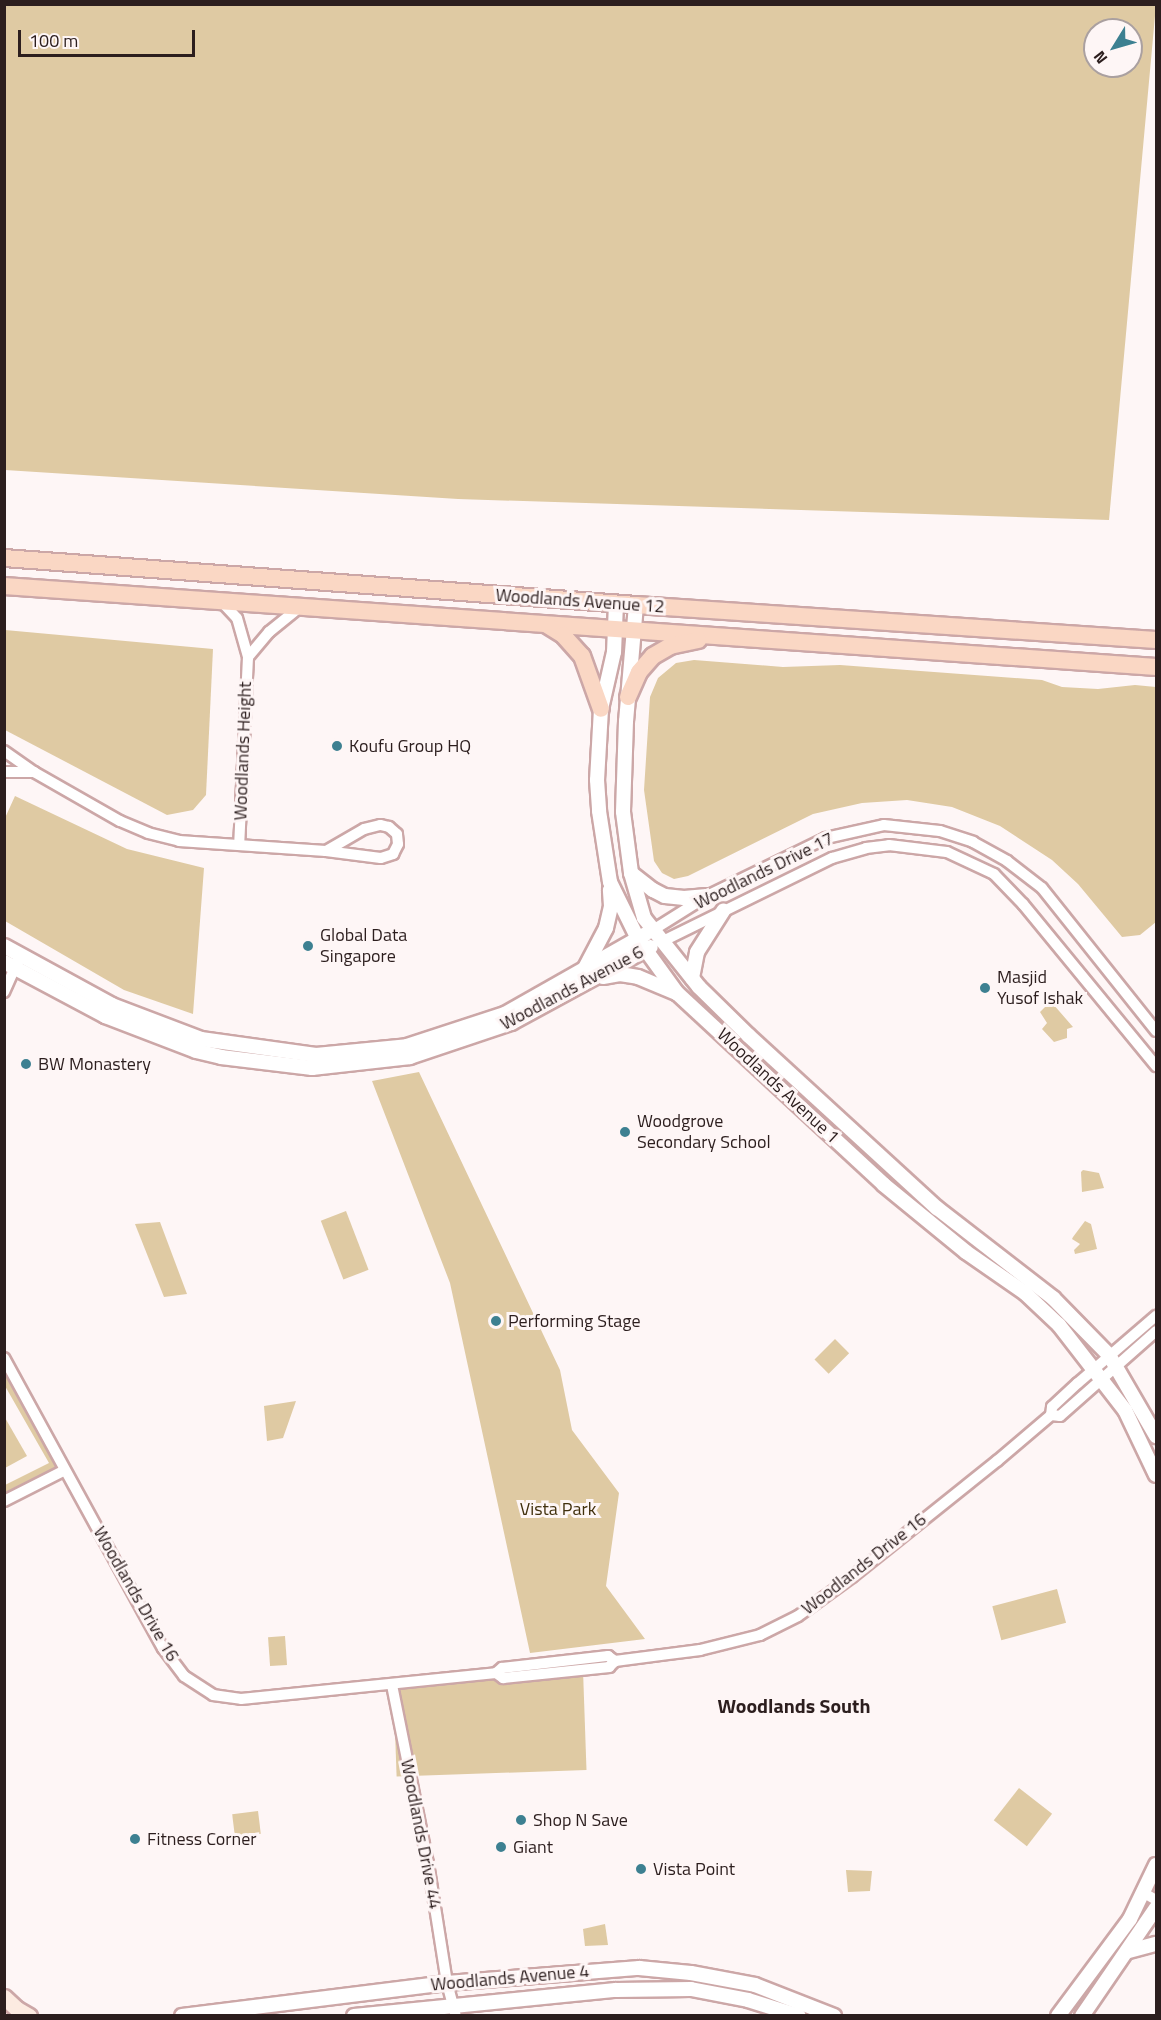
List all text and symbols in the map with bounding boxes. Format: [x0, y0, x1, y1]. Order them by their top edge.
scale bar [21, 18, 198, 56]
north arrow [1083, 18, 1143, 78]
text: 100 m [29, 27, 78, 54]
text: N [1087, 46, 1113, 69]
street label: Woodlands Avenue 12 [495, 584, 665, 618]
street label: Woodlands Height [230, 681, 256, 821]
place label: Koufu Group HQ [349, 735, 471, 757]
marker: Koufu Group HQ [330, 739, 344, 753]
street label: Woodlands Drive 17 [691, 828, 837, 914]
place label: Global Data Singapore [320, 925, 407, 968]
marker: Global Data Singapore [301, 939, 315, 953]
street label: Woodlands Avenue 6 [497, 941, 647, 1035]
place label: Masjid Yusof Ishak [997, 967, 1083, 1010]
marker: Masjid Yusof Ishak [978, 981, 992, 995]
street label: Woodlands Avenue 1 [712, 1024, 844, 1148]
place label: BW Monastery [38, 1053, 151, 1075]
marker: BW Monastery [19, 1057, 33, 1071]
place label: Woodgrove Secondary School [637, 1111, 771, 1154]
marker: Woodgrove Secondary School [618, 1125, 632, 1139]
place label: Performing Stage [508, 1310, 641, 1332]
marker: Performing Stage [489, 1314, 503, 1328]
park label: Vista Park [520, 1498, 596, 1520]
street label: Woodlands Drive 16 [797, 1509, 931, 1619]
street label: Woodlands Drive 16 [89, 1523, 183, 1665]
district label: Woodlands South [718, 1693, 870, 1717]
street label: Woodlands Drive 44 [396, 1757, 446, 1911]
place label: Shop N Save [533, 1809, 628, 1831]
marker: Shop N Save [514, 1813, 528, 1827]
place label: Fitness Corner [147, 1828, 257, 1850]
marker: Fitness Corner [128, 1832, 142, 1846]
place label: Giant [513, 1836, 553, 1858]
marker: Giant [494, 1840, 508, 1854]
place label: Vista Point [653, 1858, 735, 1880]
marker: Vista Point [634, 1862, 648, 1876]
street label: Woodlands Avenue 4 [430, 1960, 590, 1996]

